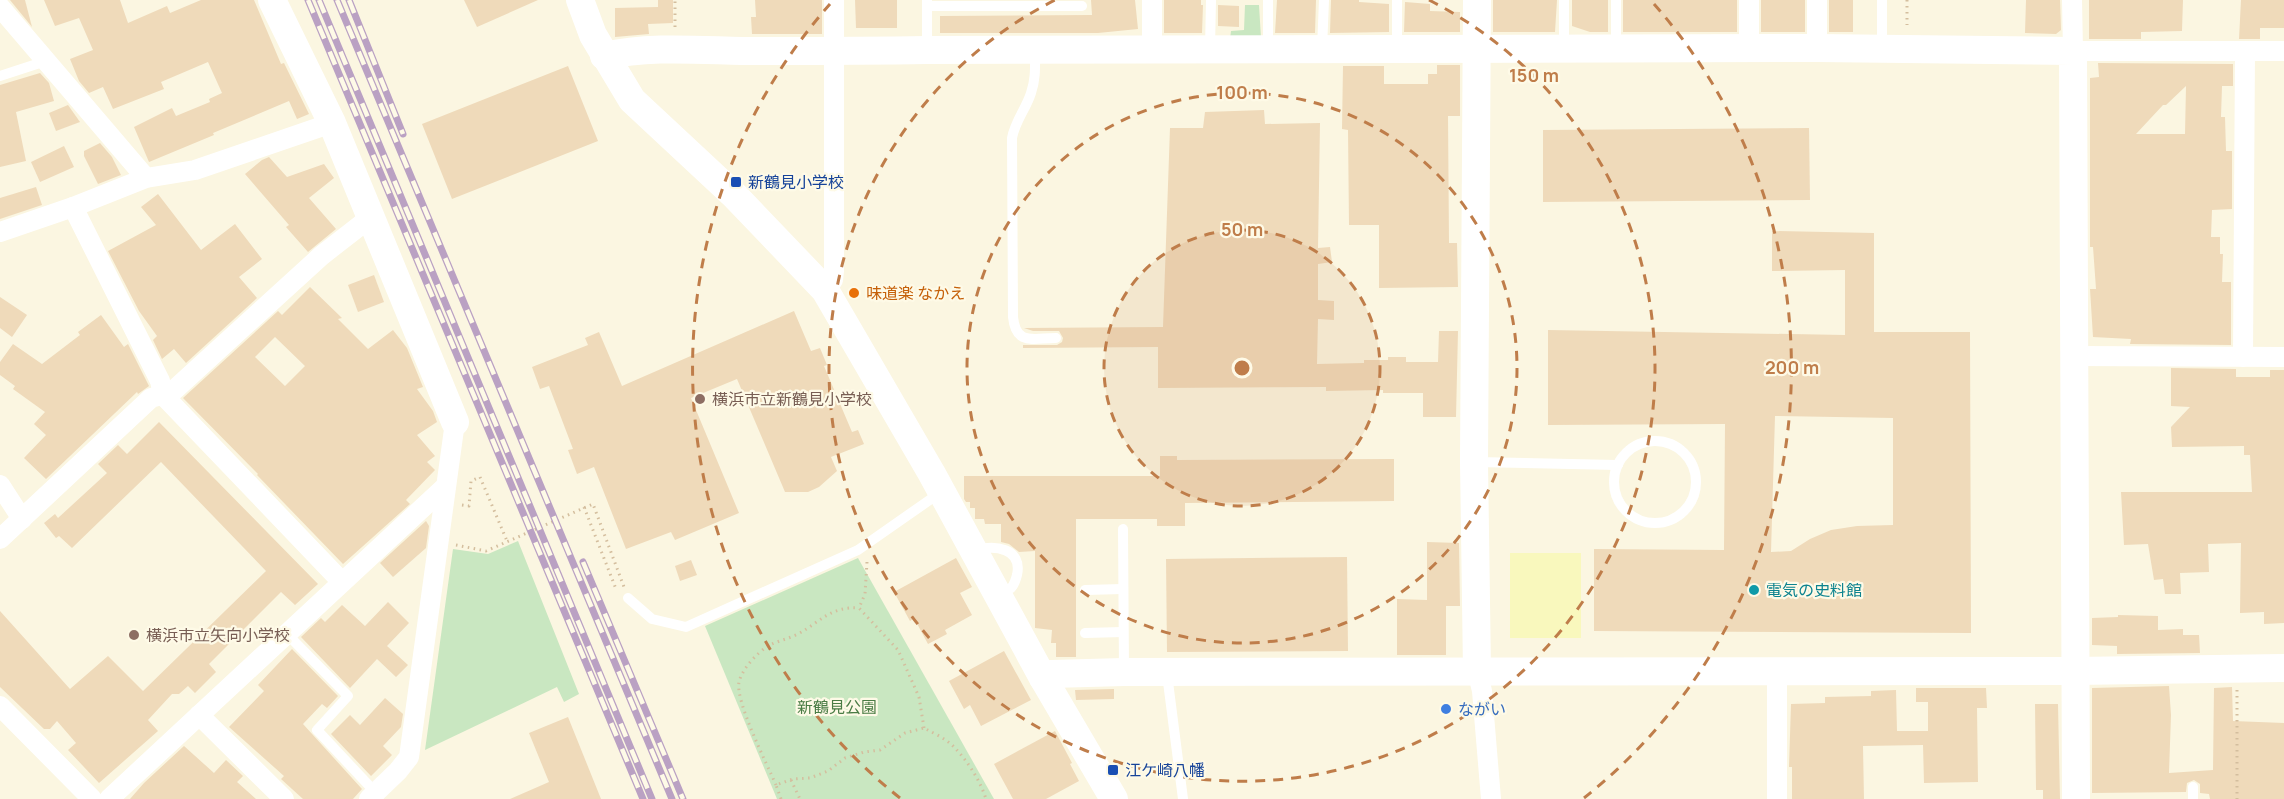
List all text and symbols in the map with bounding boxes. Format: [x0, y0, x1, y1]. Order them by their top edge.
text: 150 m [1509, 63, 1559, 87]
text: 100 m [1216, 80, 1268, 104]
place label: 新鶴見小学校 [748, 171, 844, 193]
marker: 新鶴見小学校 [729, 175, 743, 189]
text: 50 m [1221, 217, 1263, 241]
place label: 味道楽 なかえ [866, 282, 965, 304]
marker: 味道楽 なかえ [847, 286, 861, 300]
text: 200 m [1765, 355, 1819, 379]
centre of rings [1232, 358, 1252, 378]
place label: 横浜市立新鶴見小学校 [712, 388, 872, 410]
marker: 横浜市立新鶴見小学校 [693, 392, 707, 406]
place label: 電気の史料館 [1766, 579, 1862, 601]
marker: 電気の史料館 [1747, 583, 1761, 597]
place label: 横浜市立矢向小学校 [146, 624, 290, 646]
marker: 横浜市立矢向小学校 [127, 628, 141, 642]
park label: 新鶴見公園 [797, 696, 877, 718]
place label: ながい [1458, 698, 1506, 720]
marker: ながい [1439, 702, 1453, 716]
place label: 江ケ崎八幡 [1125, 759, 1205, 781]
marker: 江ケ崎八幡 [1106, 763, 1120, 777]

